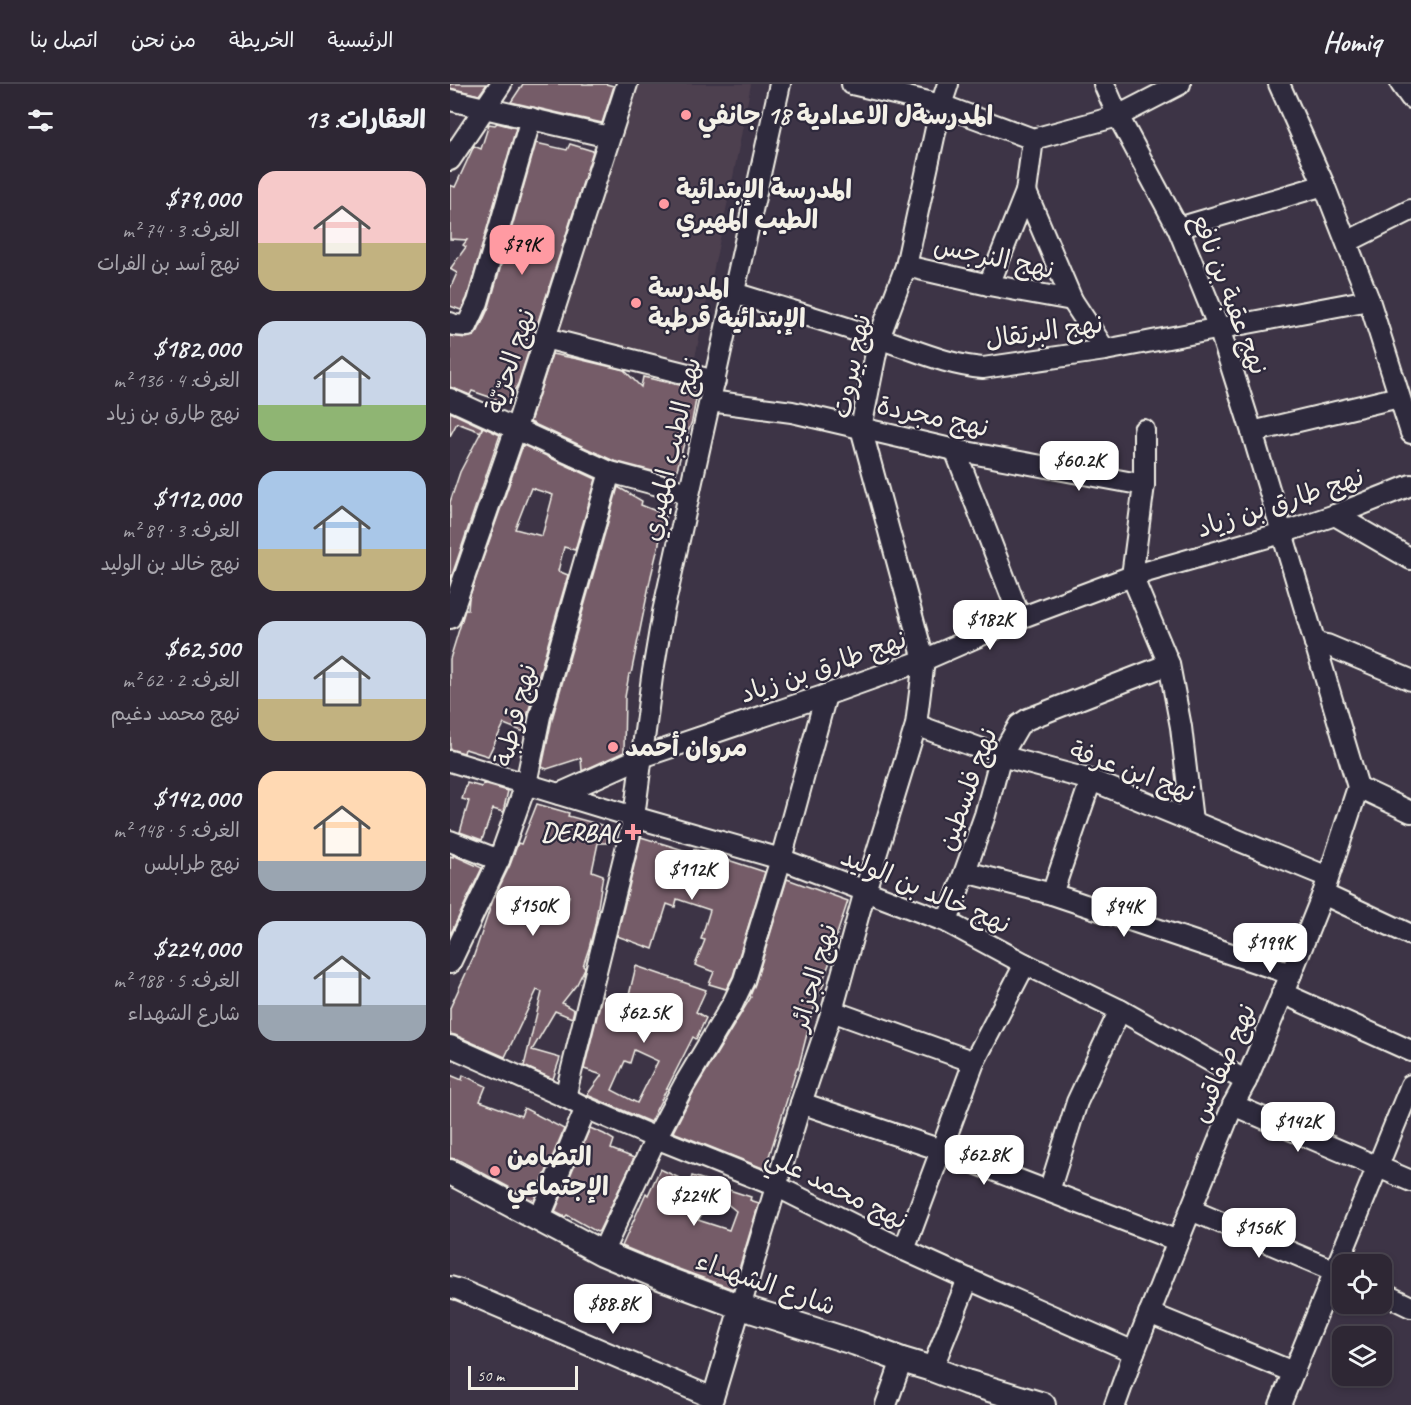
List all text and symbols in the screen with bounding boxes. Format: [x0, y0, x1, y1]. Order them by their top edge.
text: Homiq [1323, 24, 1381, 59]
text: اتصل بنا [30, 27, 98, 53]
text: من نحن [131, 27, 196, 53]
text: الخريطة [229, 27, 295, 53]
text: الرئيسية [328, 27, 393, 53]
place label: المدرسةل الاعدادية 18 جانفي [698, 99, 993, 139]
text: العقارات: 13 [304, 103, 426, 136]
icon: filters [24, 104, 57, 137]
marker: المدرسةل الاعدادية 18 جانفي [679, 108, 693, 122]
place label: المدرسة الإبتدائية الطيب المهيري [676, 173, 852, 238]
text: $79,000 [165, 182, 240, 215]
icon: home [306, 195, 378, 267]
marker: المدرسة الإبتدائية الطيب المهيري [657, 197, 671, 211]
street label: نهج عقبة بن نافع [1182, 209, 1275, 380]
text: الغرف: 3 · 74 m² [122, 218, 240, 243]
pin: $79K [486, 225, 558, 276]
street label: نهج النرجس [931, 229, 1057, 287]
text: $79K [504, 232, 540, 257]
text: نهج أسد بن الفرات [97, 251, 240, 276]
place label: المدرسة الإبتدائية قرطبة [648, 272, 806, 336]
marker: المدرسة الإبتدائية قرطبة [629, 296, 643, 310]
street label: نهج الحرّيّة [478, 305, 544, 418]
street label: نهج البرتقال [983, 307, 1105, 357]
street label: نهج بيروت [824, 311, 880, 422]
text: $182,000 [153, 332, 240, 365]
icon: home [306, 345, 378, 417]
street label: نهج الطيب المهيري [634, 354, 711, 545]
text: الغرف: 4 · 136 m² [113, 368, 240, 393]
street label: نهج مجردة [874, 389, 992, 445]
text: نهج طارق بن زياد [106, 401, 240, 426]
pin: $60.2K [1030, 441, 1128, 492]
text: $60.2K [1054, 448, 1104, 473]
street label: نهج طارق بن زياد [1192, 460, 1368, 546]
text: $112,000 [153, 482, 240, 515]
icon: home [306, 495, 378, 567]
text: الغرف: 3 · 89 m² [122, 518, 240, 543]
text: نهج خالد بن الوليد [101, 551, 240, 576]
pin: $182K [948, 600, 1032, 651]
text: $182K [967, 607, 1013, 632]
street label: نهج طارق بن زياد [735, 622, 911, 711]
text: $62,500 [165, 632, 240, 665]
icon: home [306, 645, 378, 717]
street label: نهج قرطبة [487, 660, 545, 770]
text: الغرف: 2 · 62 m² [122, 668, 240, 693]
text: نهج محمد دغيم [111, 701, 240, 726]
street label: نهج فلسطين [930, 723, 1006, 856]
place label: مروان أحمد [625, 731, 747, 764]
street label: نهج ابن عرفة [1065, 733, 1200, 810]
marker: مروان أحمد [606, 740, 620, 754]
text: $142,000 [153, 782, 240, 815]
icon: home [306, 795, 378, 867]
place label: DERBAL [541, 816, 623, 849]
text: الغرف: 5 · 148 m² [113, 818, 240, 843]
marker: DERBAL [626, 825, 640, 839]
street label: نهج خالد بن الوليد [836, 840, 1016, 942]
pin: $112K [650, 850, 734, 901]
text: نهج طرابلس [144, 851, 240, 876]
text: $112K [669, 857, 715, 882]
pin: $150K [491, 886, 575, 937]
pin: $94K [1088, 887, 1160, 938]
text: $150K [510, 893, 556, 918]
text: $94K [1106, 894, 1142, 919]
street label: نهج الجزائر [782, 920, 845, 1037]
pin: $199K [1228, 923, 1312, 974]
text: $199K [1247, 930, 1293, 955]
text: $224,000 [153, 932, 240, 965]
icon: home [306, 945, 378, 1017]
text: الغرف: 5 · 188 m² [113, 968, 240, 993]
pin: $62.5K [595, 993, 693, 1044]
street label: نهج صفاقس [1184, 999, 1264, 1128]
text: $62.5K [619, 1000, 669, 1025]
text: شارع الشهداء [128, 1001, 240, 1026]
pin: $142K [1256, 1102, 1340, 1153]
text: $142K [1275, 1109, 1321, 1134]
pin: $62.8K [935, 1135, 1033, 1186]
place label: التضامن الإجتماعي [507, 1140, 609, 1210]
street label: نهج محمد علي [758, 1140, 913, 1242]
text: $62.8K [959, 1142, 1009, 1167]
marker: التضامن الإجتماعي [488, 1164, 502, 1178]
pin: $224K [652, 1176, 736, 1227]
text: $224K [671, 1183, 717, 1208]
pin: $156K [1217, 1208, 1301, 1259]
text: $156K [1236, 1215, 1282, 1240]
street label: شارع الشهداء [691, 1244, 840, 1324]
map controls [1332, 1254, 1392, 1386]
button: locate [1332, 1254, 1392, 1314]
pin: $88.8K [564, 1284, 662, 1335]
text: $88.8K [588, 1291, 638, 1316]
button: layers [1332, 1326, 1392, 1386]
scale bar [468, 1363, 578, 1390]
text: 50 m [477, 1366, 504, 1386]

